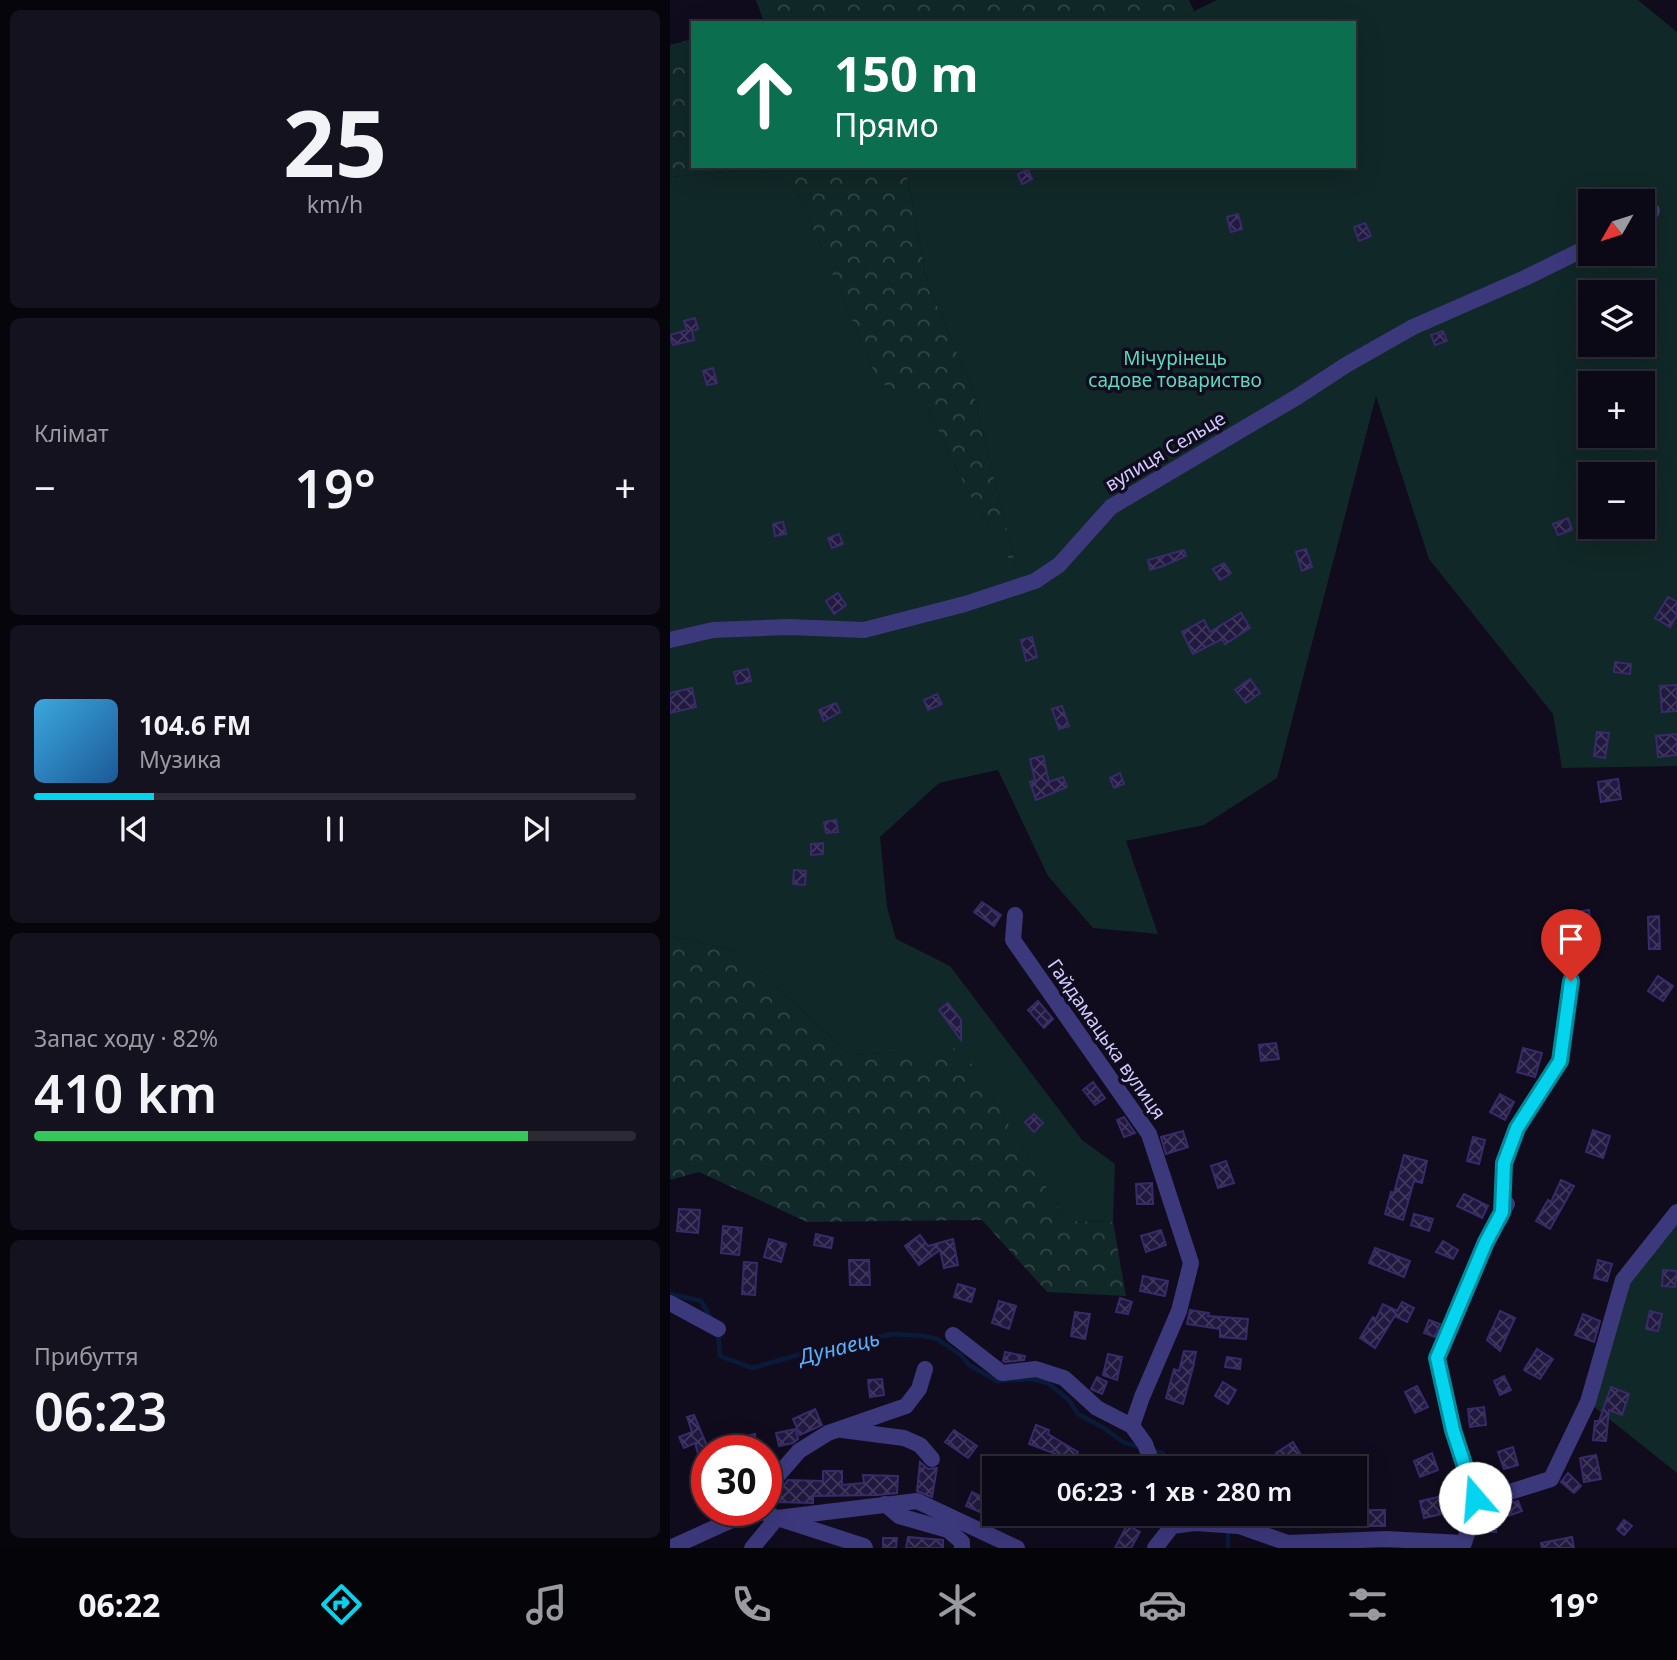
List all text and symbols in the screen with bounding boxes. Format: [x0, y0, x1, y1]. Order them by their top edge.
text: 150 m [834, 40, 979, 106]
icon: ahead [719, 49, 810, 140]
text: 25 [283, 80, 387, 204]
text: Прямо [834, 103, 939, 146]
text: km/h [307, 188, 363, 220]
north arrow [1578, 189, 1655, 266]
map controls [1578, 189, 1655, 539]
button: layers [1578, 280, 1655, 357]
park label: Мічурінець садове товариство [1088, 345, 1262, 393]
button: + [1578, 371, 1655, 448]
street label: вулиця Сельце [1100, 405, 1230, 497]
text: Клімат [34, 417, 109, 449]
text: 19° [294, 452, 376, 523]
text: − [34, 461, 56, 513]
text: + [614, 461, 636, 513]
button: − [1578, 462, 1655, 539]
text: 104.6 FM [139, 707, 251, 743]
text: Музика [139, 743, 222, 775]
icon: previous [115, 810, 153, 848]
icon: pause [316, 810, 354, 848]
icon: next [517, 810, 555, 848]
pin [1541, 909, 1601, 981]
icon: arrive [1552, 920, 1590, 958]
street label: Гайдамацька вулиця [1042, 954, 1172, 1124]
text: Запас ходу · 82% [34, 1022, 218, 1054]
text: 410 km [34, 1057, 217, 1128]
water label: Дунаець [794, 1323, 882, 1371]
text: Прибуття [34, 1340, 139, 1372]
text: 06:23 [34, 1375, 167, 1446]
speed limit sign: 30 [691, 1435, 782, 1526]
position arrow [1438, 1461, 1512, 1535]
text: 06:23 · 1 хв · 280 m [1057, 1473, 1292, 1509]
icon: directions [317, 1580, 366, 1629]
icon: music [522, 1580, 571, 1629]
icon: phone [727, 1580, 776, 1629]
icon: climate [933, 1580, 982, 1629]
icon: car [1138, 1580, 1187, 1629]
icon: filters [1343, 1580, 1392, 1629]
text: 06:22 [78, 1583, 160, 1626]
text: 19° [1549, 1583, 1599, 1626]

